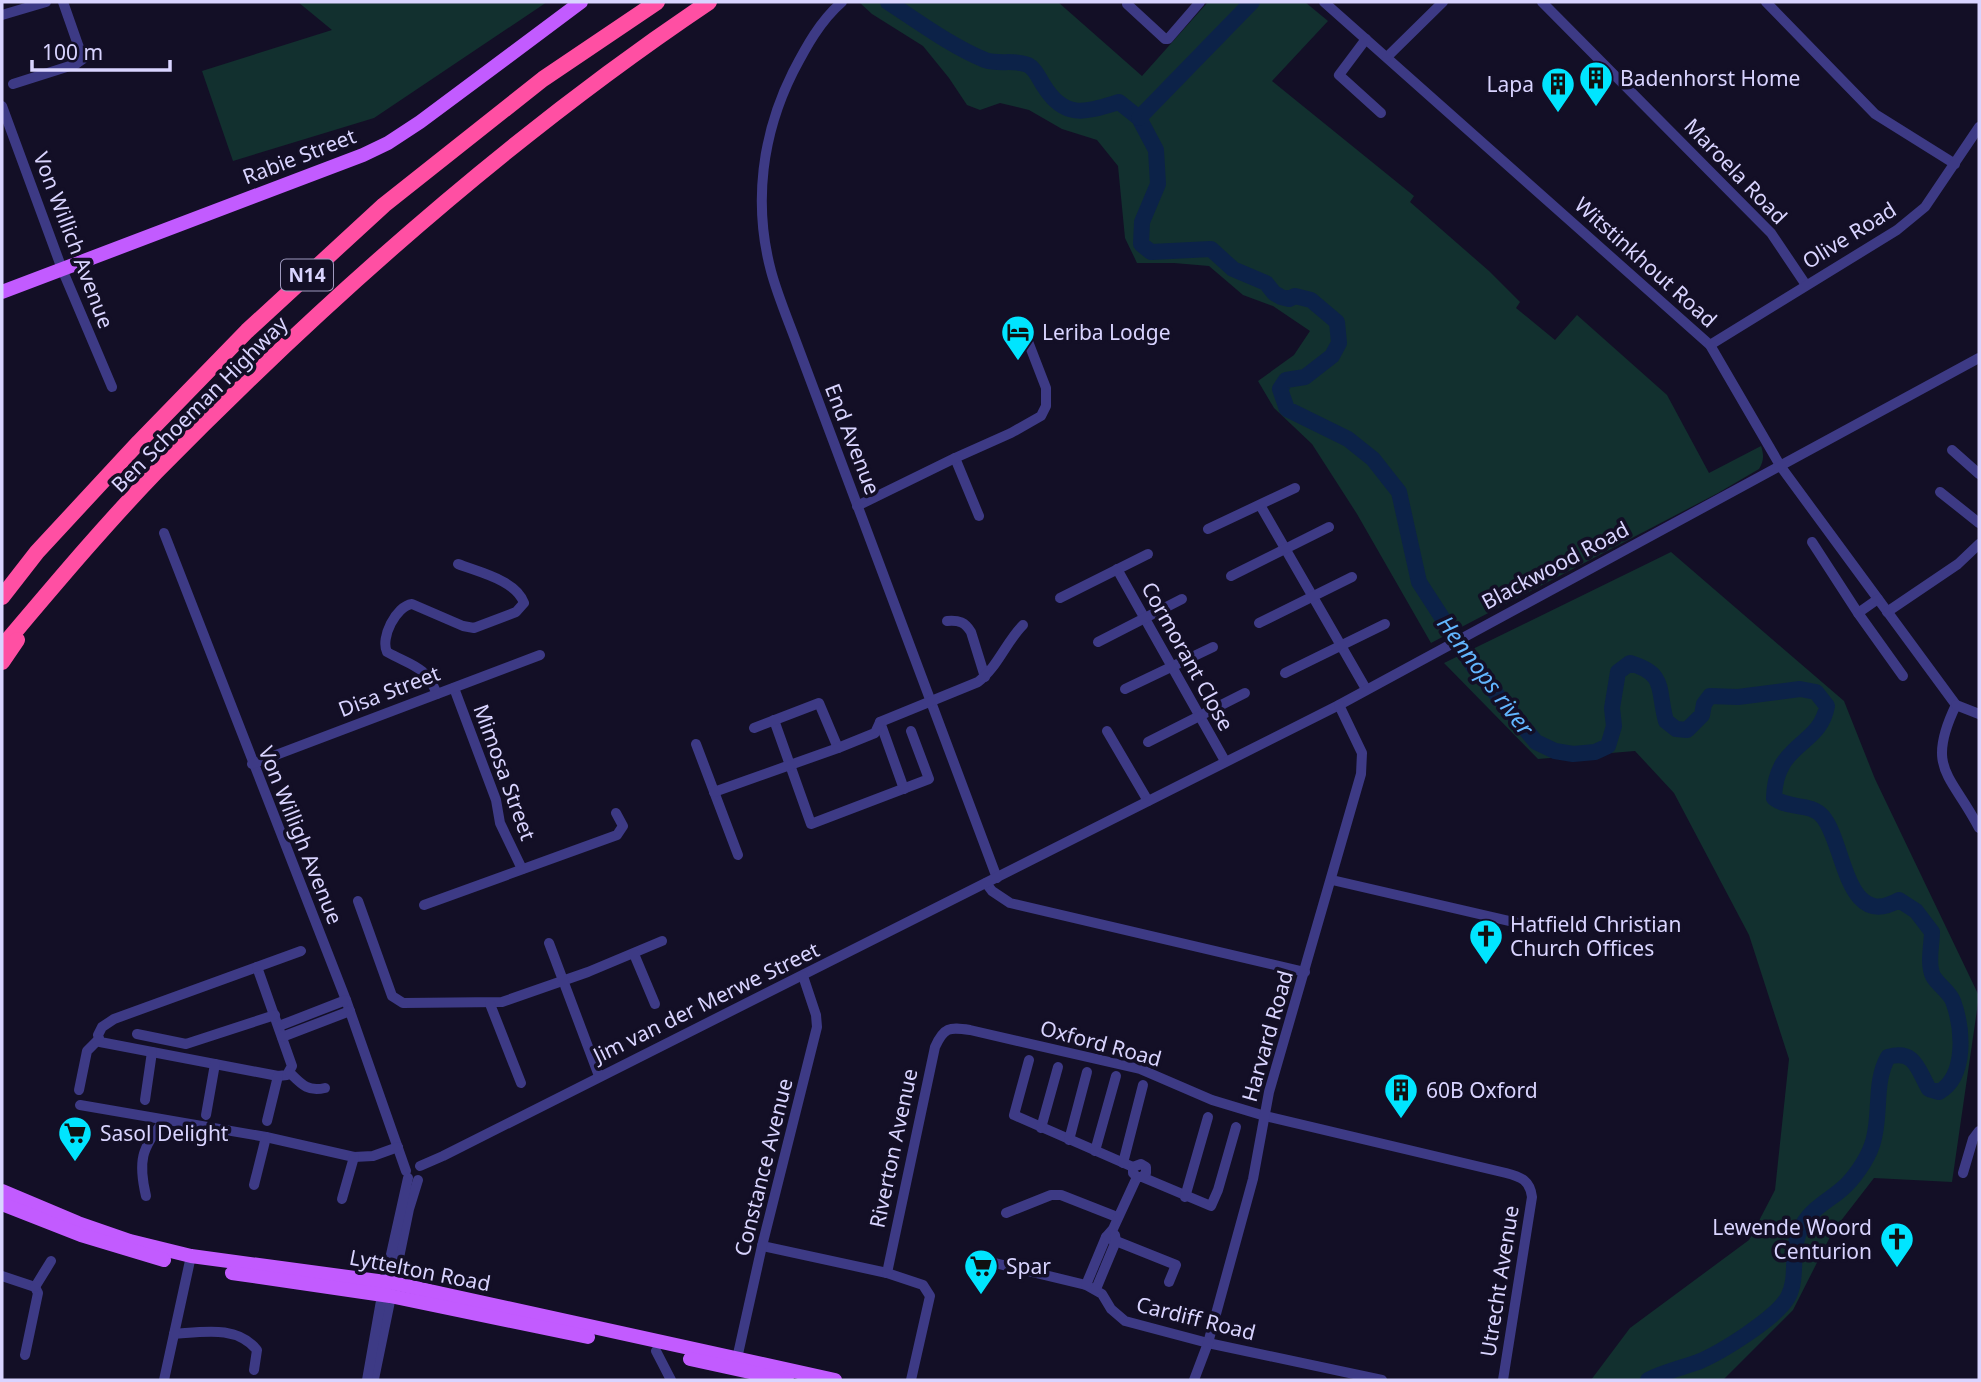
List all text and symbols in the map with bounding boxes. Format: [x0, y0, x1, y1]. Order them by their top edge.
scale bar [32, 28, 170, 72]
text: 100 m [42, 38, 103, 66]
building icon: Badenhorst Home [1577, 59, 1615, 108]
place label: Badenhorst Home [1620, 64, 1800, 92]
building icon: Lapa [1539, 65, 1577, 114]
place label: Lapa [1487, 70, 1534, 98]
street label: Maroela Road [1678, 112, 1794, 230]
street label: Rabie Street [238, 121, 360, 190]
street label: Von Willich Avenue [27, 148, 121, 332]
street label: Witstinkhout Road [1569, 191, 1723, 333]
street label: Olive Road [1797, 195, 1901, 275]
road number: N14 [281, 260, 333, 290]
street label: Ben Schoeman Highway [105, 309, 294, 498]
hotel icon: Leriba Lodge [999, 313, 1037, 362]
place label: Leriba Lodge [1042, 318, 1170, 346]
street label: End Avenue [819, 379, 887, 499]
street label: Blackwood Road [1477, 514, 1633, 616]
street label: Cormorant Close [1135, 576, 1241, 736]
water label: Hennops river [1430, 609, 1542, 742]
street label: Disa Street [334, 659, 444, 723]
street label: Mimosa Street [467, 700, 543, 844]
street label: Von Willigh Avenue [253, 742, 349, 928]
place label: Hatfield Christian Church Offices [1510, 910, 1681, 962]
church icon: Hatfield Christian Church Offices [1467, 917, 1505, 966]
street label: Jim van der Merwe Street [587, 935, 824, 1070]
street label: Harvard Road [1235, 967, 1299, 1105]
street label: Oxford Road [1037, 1013, 1165, 1073]
street label: Riverton Avenue [862, 1066, 924, 1230]
building icon: 60B Oxford [1382, 1071, 1420, 1120]
street label: Constance Avenue [727, 1075, 799, 1259]
place label: 60B Oxford [1426, 1076, 1538, 1104]
supermarket icon: Sasol Delight [56, 1114, 94, 1163]
place label: Sasol Delight [100, 1119, 229, 1147]
street label: Utrecht Avenue [1473, 1203, 1525, 1359]
place label: Lewende Woord Centurion [1712, 1213, 1872, 1265]
church icon: Lewende Woord Centurion [1878, 1220, 1916, 1269]
street label: Lyttelton Road [347, 1243, 493, 1297]
supermarket icon: Spar [962, 1247, 1000, 1296]
place label: Spar [1006, 1252, 1051, 1280]
street label: Cardiff Road [1133, 1290, 1259, 1346]

